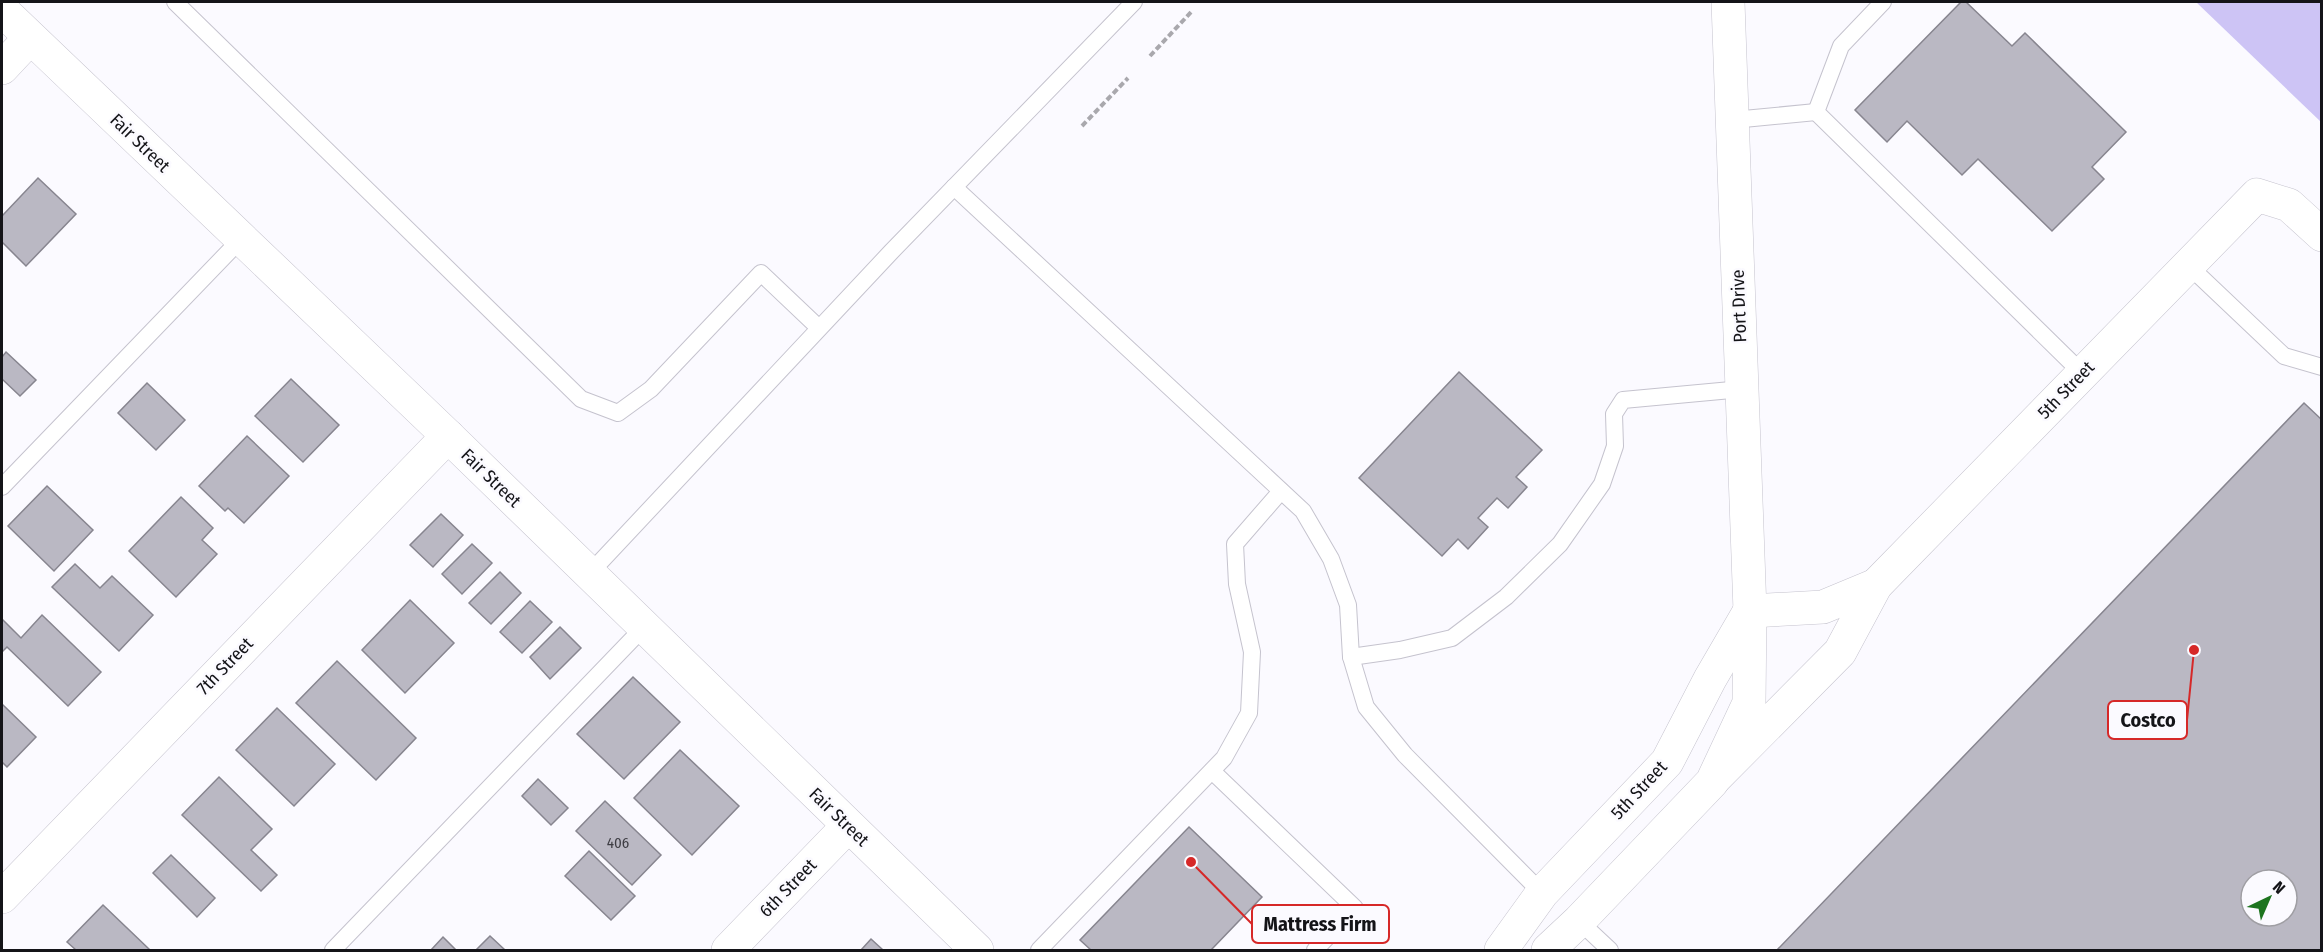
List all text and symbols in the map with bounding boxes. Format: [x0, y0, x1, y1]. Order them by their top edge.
street label: Fair Street [105, 109, 175, 177]
street label: Port Drive [1727, 269, 1751, 343]
street label: 5th Street [2033, 356, 2099, 424]
street label: Fair Street [456, 444, 526, 512]
street label: 7th Street [192, 633, 258, 699]
callout: Costco [2108, 701, 2187, 739]
text: Costco [2120, 708, 2176, 732]
street label: 5th Street [1606, 756, 1672, 824]
street label: Fair Street [804, 783, 874, 851]
house number: 406 [607, 834, 629, 852]
street label: 6th Street [755, 854, 821, 922]
north arrow [2239, 868, 2299, 928]
text: N [2269, 877, 2289, 898]
callout: Mattress Firm [1252, 905, 1389, 943]
text: Mattress Firm [1264, 912, 1376, 936]

